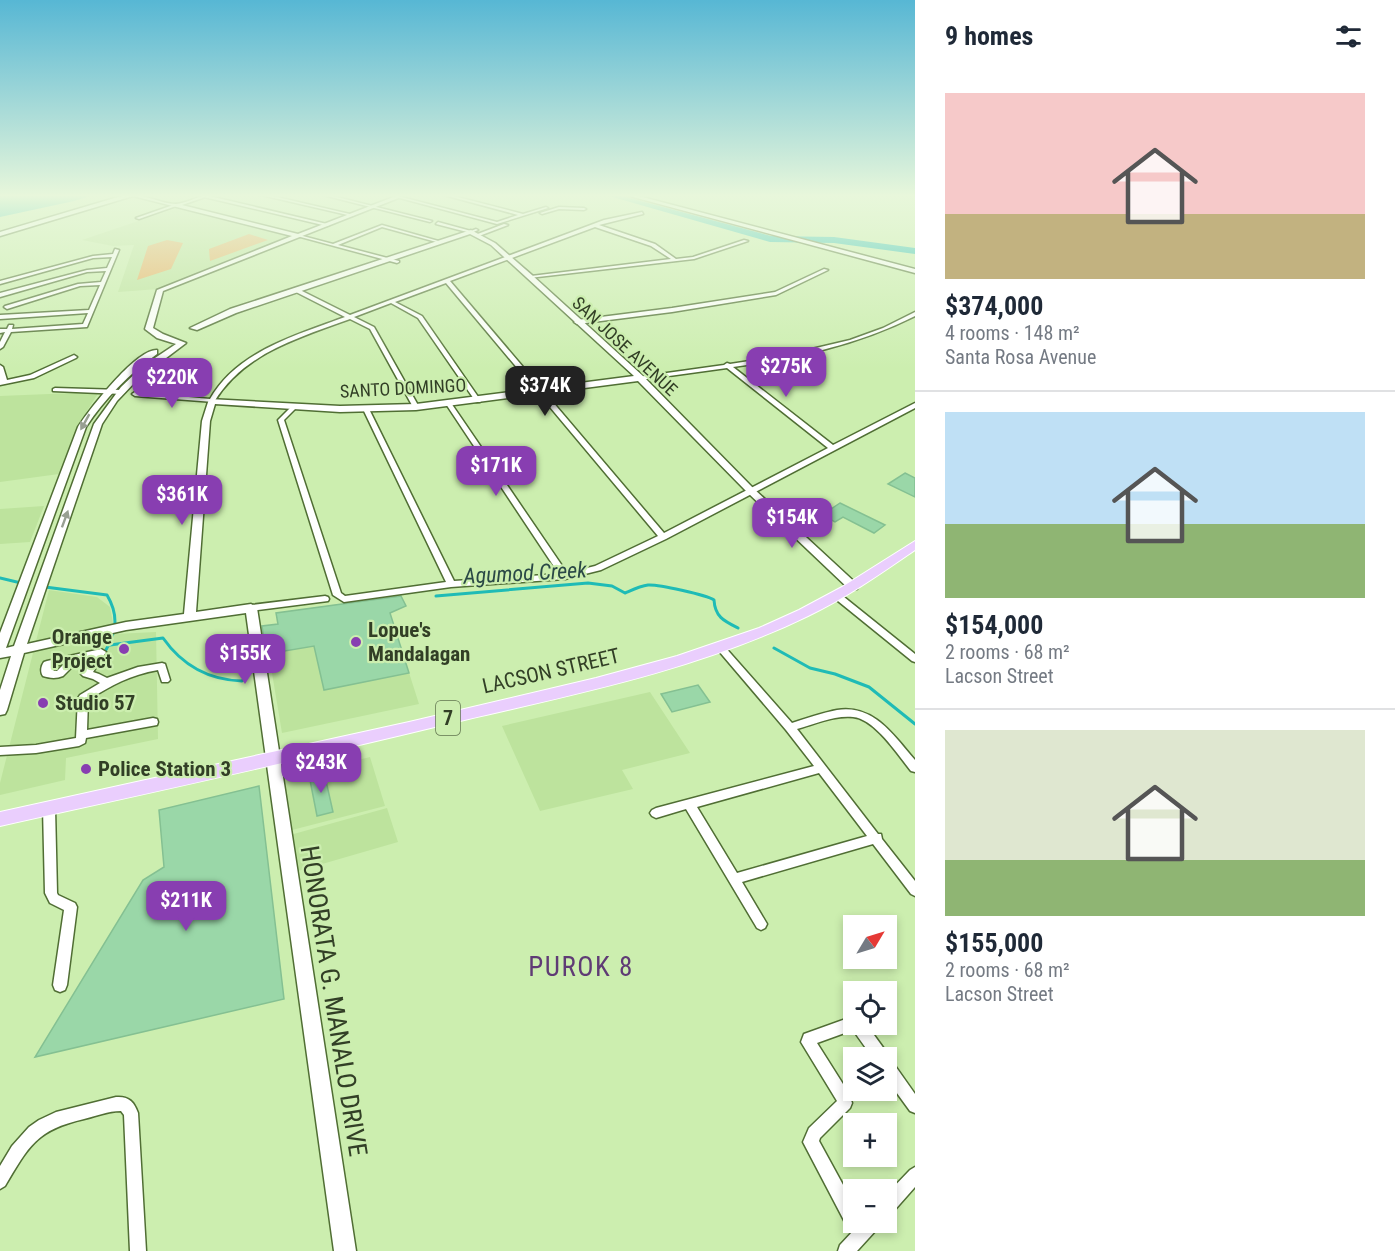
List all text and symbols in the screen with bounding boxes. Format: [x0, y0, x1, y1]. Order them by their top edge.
icon: filters [1332, 20, 1365, 53]
text: 9 homes [945, 21, 1033, 51]
icon: home [1101, 132, 1209, 240]
text: $374,000 [945, 291, 1043, 321]
street label: SAN JOSE AVENUE [568, 292, 682, 400]
text: 4 rooms · 148 m² [945, 321, 1080, 345]
text: Santa Rosa Avenue [945, 345, 1096, 369]
pin: $275K [744, 347, 828, 398]
text: $275K [760, 354, 812, 378]
pin: $220K [130, 358, 214, 409]
text: $220K [146, 365, 198, 389]
pin: $374K [503, 366, 587, 417]
text: $374K [519, 373, 571, 397]
street label: SANTO DOMINGO [339, 374, 467, 402]
one-way arrow [80, 414, 90, 431]
pin: $171K [454, 446, 538, 497]
icon: home [1101, 451, 1209, 559]
text: $171K [470, 453, 522, 477]
pin: $361K [140, 475, 224, 526]
text: $361K [156, 482, 208, 506]
pin: $154K [750, 498, 834, 549]
text: $154K [766, 505, 818, 529]
one-way arrow [61, 510, 71, 528]
water label: Agumod Creek [462, 557, 588, 589]
text: $154,000 [945, 610, 1043, 640]
place label: Lopue's Mandalagan [368, 618, 470, 666]
place label: Orange Project [52, 625, 112, 673]
pin: $155K [203, 634, 287, 685]
marker: Lopue's Mandalagan [349, 635, 363, 649]
text: 2 rooms · 68 m² [945, 640, 1070, 664]
text: $155K [219, 641, 271, 665]
marker: Orange Project [117, 642, 131, 656]
street label: LACSON STREET [480, 644, 622, 698]
text: Lacson Street [945, 664, 1054, 688]
place label: Studio 57 [55, 691, 135, 715]
marker: Studio 57 [36, 696, 50, 710]
road number: 7 [436, 701, 460, 735]
pin: $243K [279, 743, 363, 794]
text: $243K [295, 750, 347, 774]
place label: Police Station 3 [98, 757, 231, 781]
marker: Police Station 3 [79, 762, 93, 776]
icon: home [1101, 769, 1209, 877]
street label: HONORATA G. MANALO DRIVE [295, 843, 373, 1159]
pin: $211K [144, 881, 228, 932]
text: $211K [160, 888, 212, 912]
north arrow [843, 915, 897, 969]
map controls [843, 915, 897, 1233]
text: $155,000 [945, 928, 1043, 958]
district label: PUROK 8 [528, 951, 634, 983]
text: 2 rooms · 68 m² [945, 958, 1070, 982]
button: locate [843, 981, 897, 1035]
text: Lacson Street [945, 982, 1054, 1006]
button: layers [843, 1047, 897, 1101]
button: + [843, 1113, 897, 1167]
button: − [843, 1179, 897, 1233]

